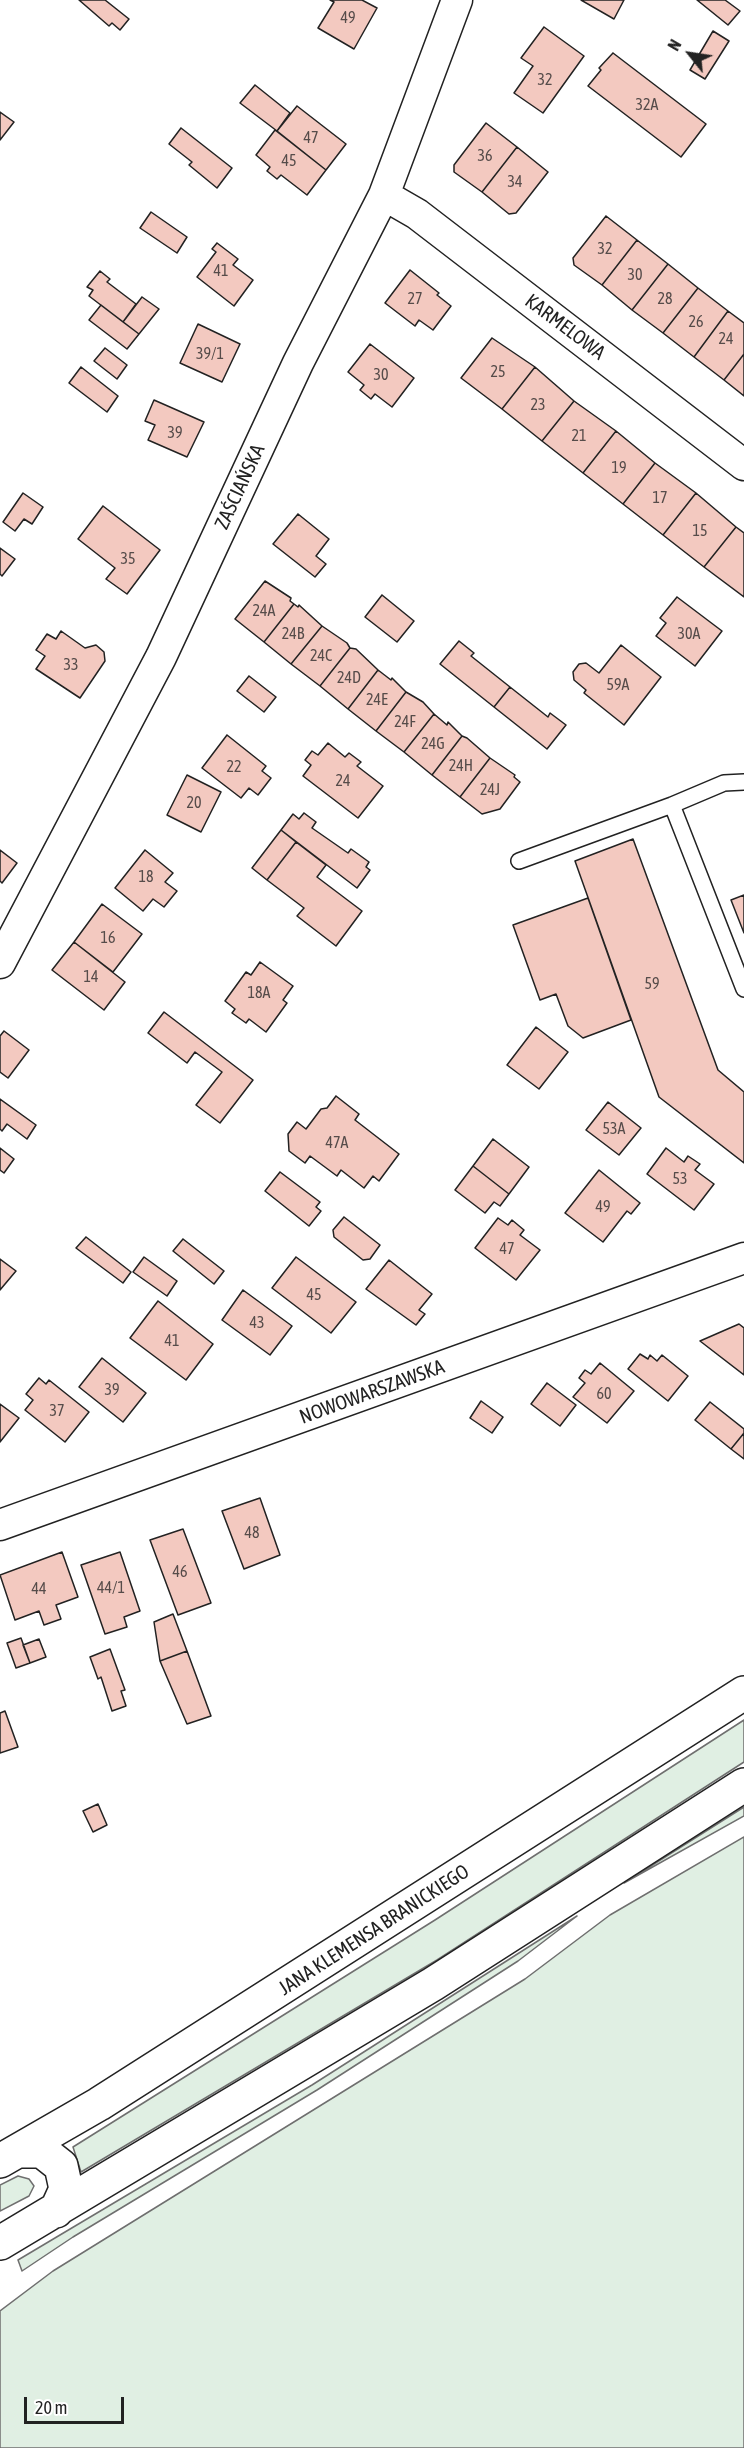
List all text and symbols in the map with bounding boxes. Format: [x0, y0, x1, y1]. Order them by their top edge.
house number: 49 [340, 8, 356, 28]
north arrow [660, 24, 720, 84]
text: N [664, 36, 685, 54]
house number: 32 [537, 70, 553, 90]
house number: 32A [636, 95, 658, 115]
house number: 47 [303, 128, 319, 148]
house number: 36 [477, 146, 493, 166]
house number: 45 [281, 151, 297, 171]
house number: 34 [507, 172, 523, 192]
house number: 32 [597, 239, 613, 259]
house number: 41 [213, 261, 229, 281]
house number: 30 [627, 265, 643, 285]
house number: 27 [407, 289, 423, 309]
street label: KARMELOWA [520, 289, 610, 365]
house number: 28 [657, 289, 673, 309]
house number: 26 [688, 312, 704, 332]
house number: 24 [718, 329, 734, 349]
house number: 39/1 [196, 344, 224, 364]
house number: 25 [490, 362, 506, 382]
house number: 30 [373, 365, 389, 385]
house number: 23 [530, 395, 546, 415]
house number: 39 [167, 423, 183, 443]
house number: 21 [571, 426, 587, 446]
street label: ZAŚCIAŃSKA [210, 441, 270, 533]
house number: 19 [611, 458, 627, 478]
house number: 17 [652, 488, 668, 508]
house number: 15 [692, 521, 708, 541]
house number: 35 [120, 549, 136, 569]
house number: 24A [253, 601, 275, 621]
house number: 24B [282, 624, 304, 644]
house number: 30A [678, 624, 700, 644]
house number: 24C [310, 646, 332, 666]
house number: 33 [63, 655, 79, 675]
house number: 24D [337, 668, 361, 688]
house number: 59A [607, 675, 629, 695]
house number: 24E [366, 690, 388, 710]
house number: 24F [394, 712, 416, 732]
house number: 24G [421, 734, 445, 754]
house number: 24H [449, 756, 473, 776]
house number: 22 [226, 757, 242, 777]
house number: 24 [335, 771, 351, 791]
house number: 24J [480, 780, 500, 800]
house number: 20 [186, 793, 202, 813]
house number: 18 [138, 867, 154, 887]
house number: 16 [100, 928, 116, 948]
house number: 14 [83, 967, 99, 987]
house number: 59 [644, 974, 660, 994]
house number: 18A [248, 983, 270, 1003]
house number: 53A [603, 1119, 625, 1139]
house number: 47A [326, 1133, 348, 1153]
house number: 53 [672, 1169, 688, 1189]
house number: 49 [595, 1197, 611, 1217]
house number: 47 [499, 1239, 515, 1259]
house number: 45 [306, 1285, 322, 1305]
house number: 43 [249, 1313, 265, 1333]
house number: 41 [164, 1331, 180, 1351]
street label: NOWOWARSZAWSKA [296, 1355, 448, 1429]
house number: 39 [104, 1380, 120, 1400]
house number: 60 [596, 1384, 612, 1404]
house number: 37 [49, 1401, 65, 1421]
house number: 48 [244, 1523, 260, 1543]
house number: 46 [172, 1562, 188, 1582]
house number: 44/1 [97, 1578, 125, 1598]
house number: 44 [31, 1579, 47, 1599]
street label: JANA KLEMENSA BRANICKIEGO [274, 1859, 474, 2001]
scale bar [27, 2385, 128, 2423]
text: 20 m [35, 2397, 67, 2418]

